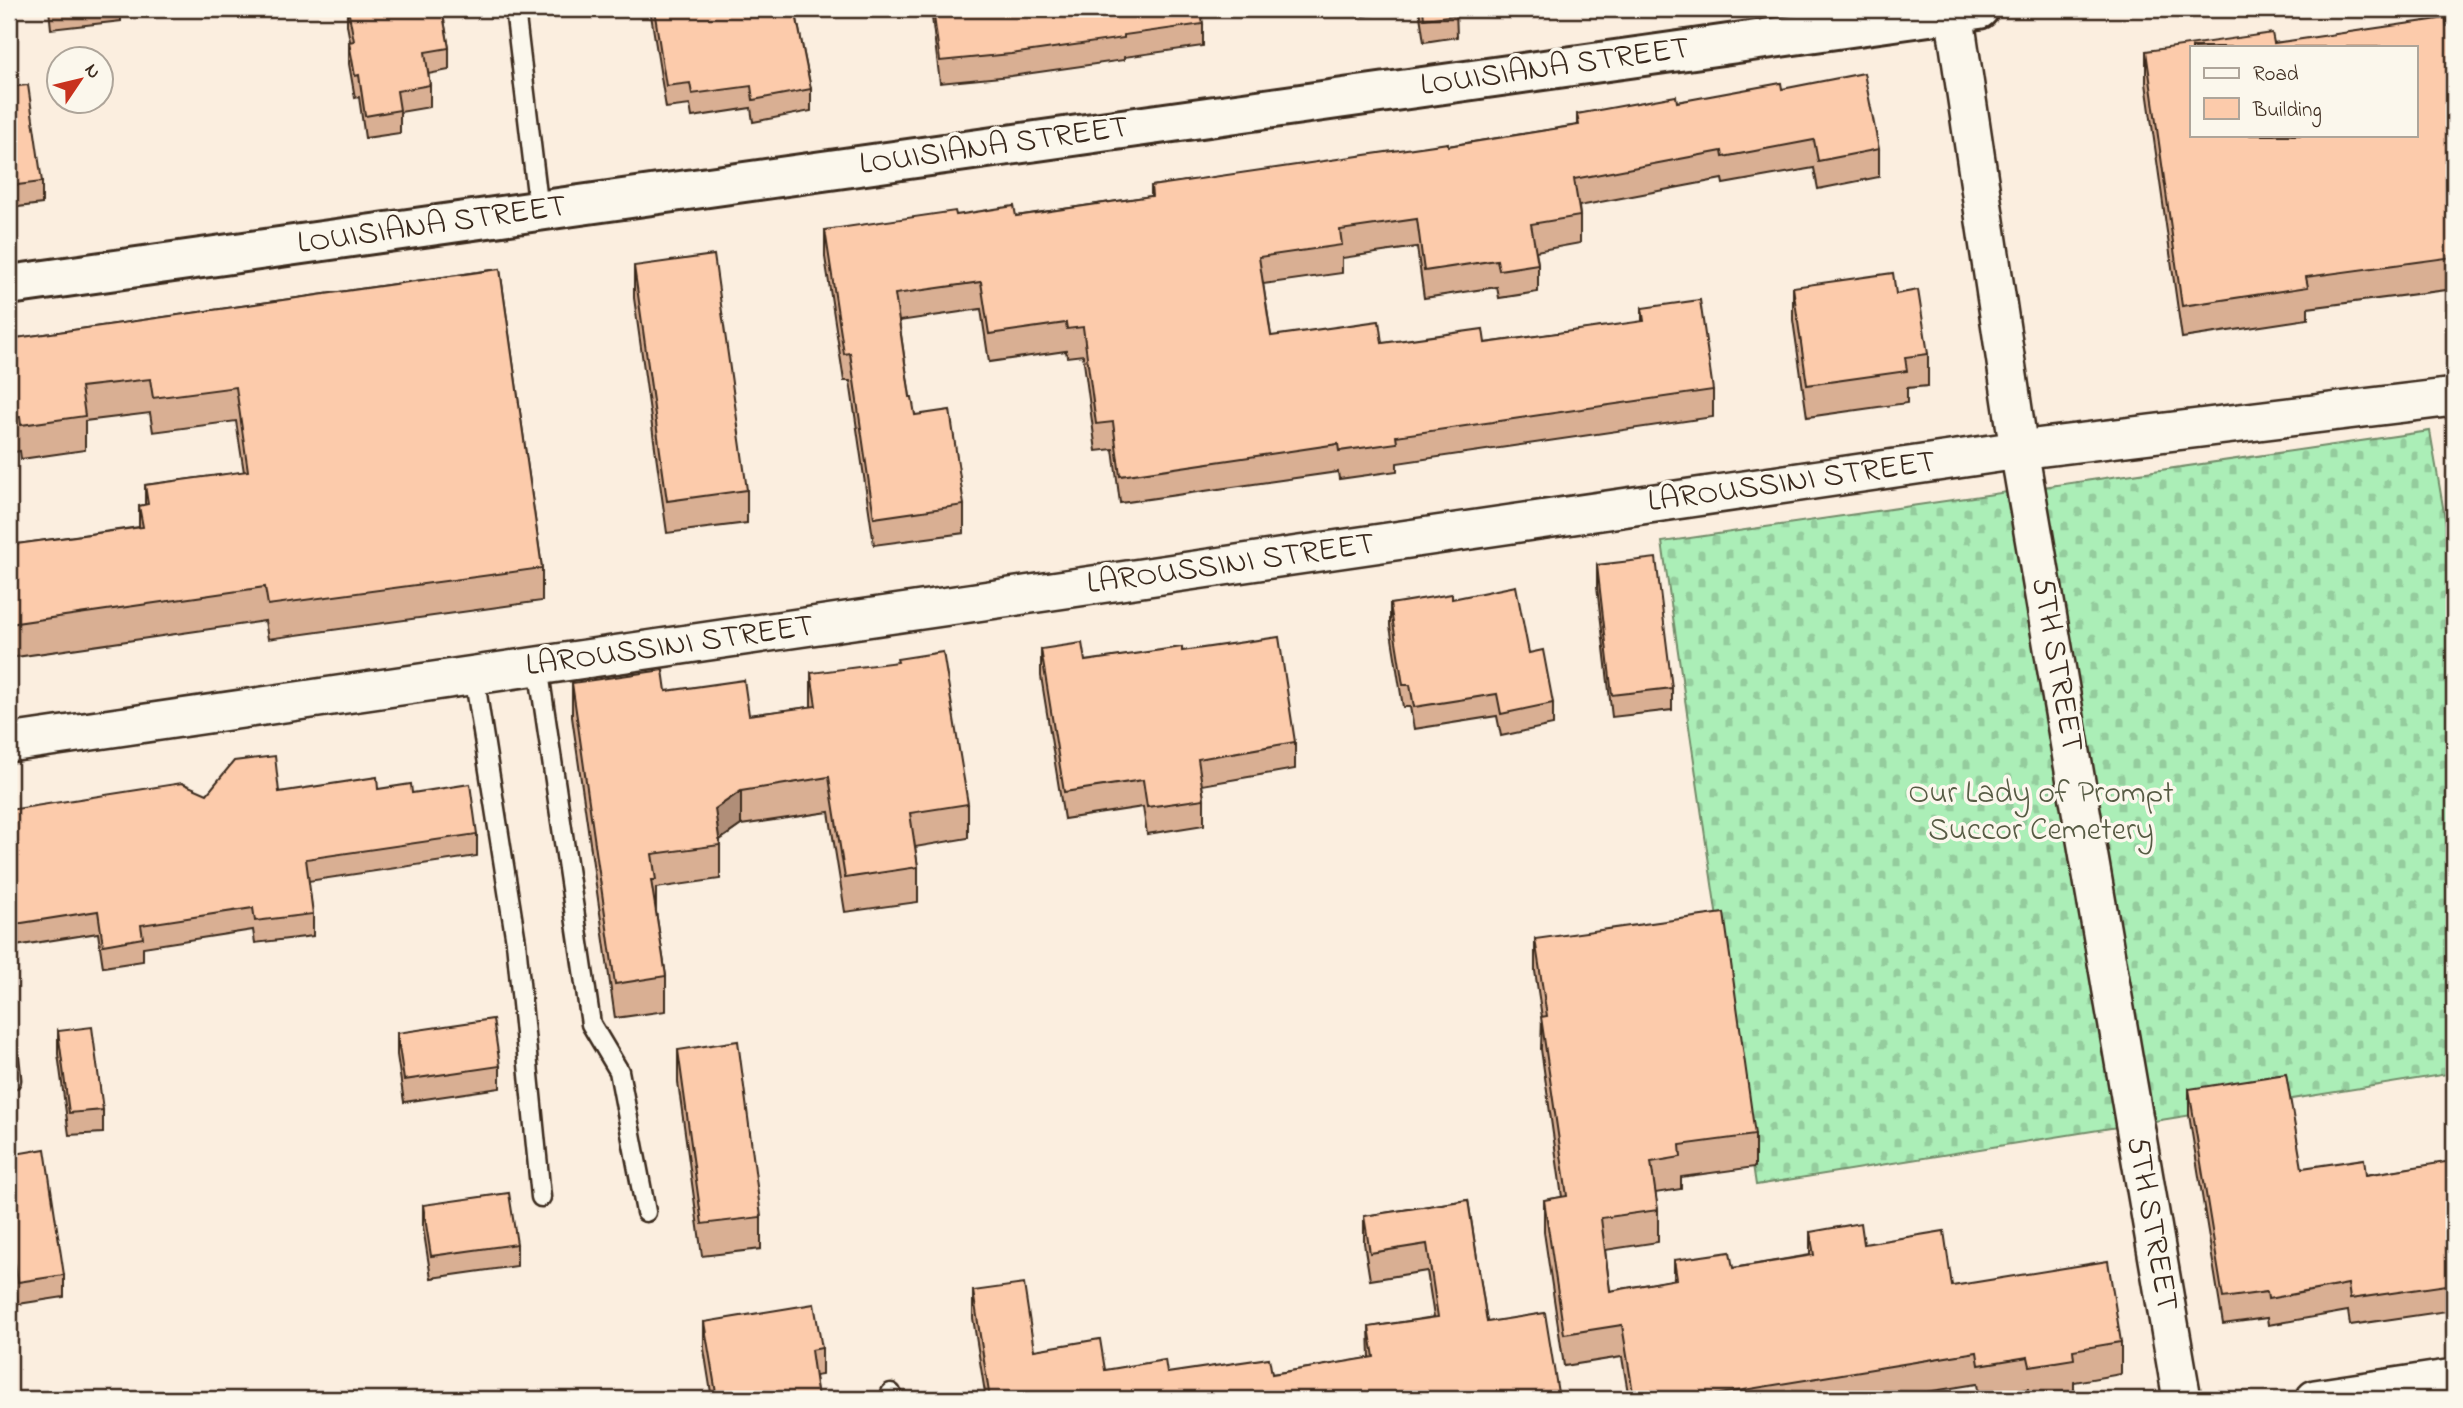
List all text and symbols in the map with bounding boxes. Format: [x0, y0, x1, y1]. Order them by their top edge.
street label: LOUISIANA STREET [1417, 26, 1693, 110]
north arrow [46, 46, 116, 116]
legend [2190, 46, 2418, 136]
text: N [77, 59, 107, 85]
text: Road [2253, 60, 2299, 90]
text: Building [2252, 96, 2322, 128]
street label: LOUISIANA STREET [856, 105, 1132, 189]
street label: LOUISIANA STREET [294, 184, 570, 268]
street label: LAROUSSINI STREET [1645, 440, 1939, 526]
street label: LAROUSSINI STREET [1084, 522, 1378, 608]
street label: 5TH STREET [2017, 574, 2095, 756]
street label: LAROUSSINI STREET [523, 604, 817, 690]
park label: Our Lady of Prompt Succor Cemetery [1908, 771, 2174, 855]
street label: 5TH STREET [2112, 1133, 2190, 1315]

